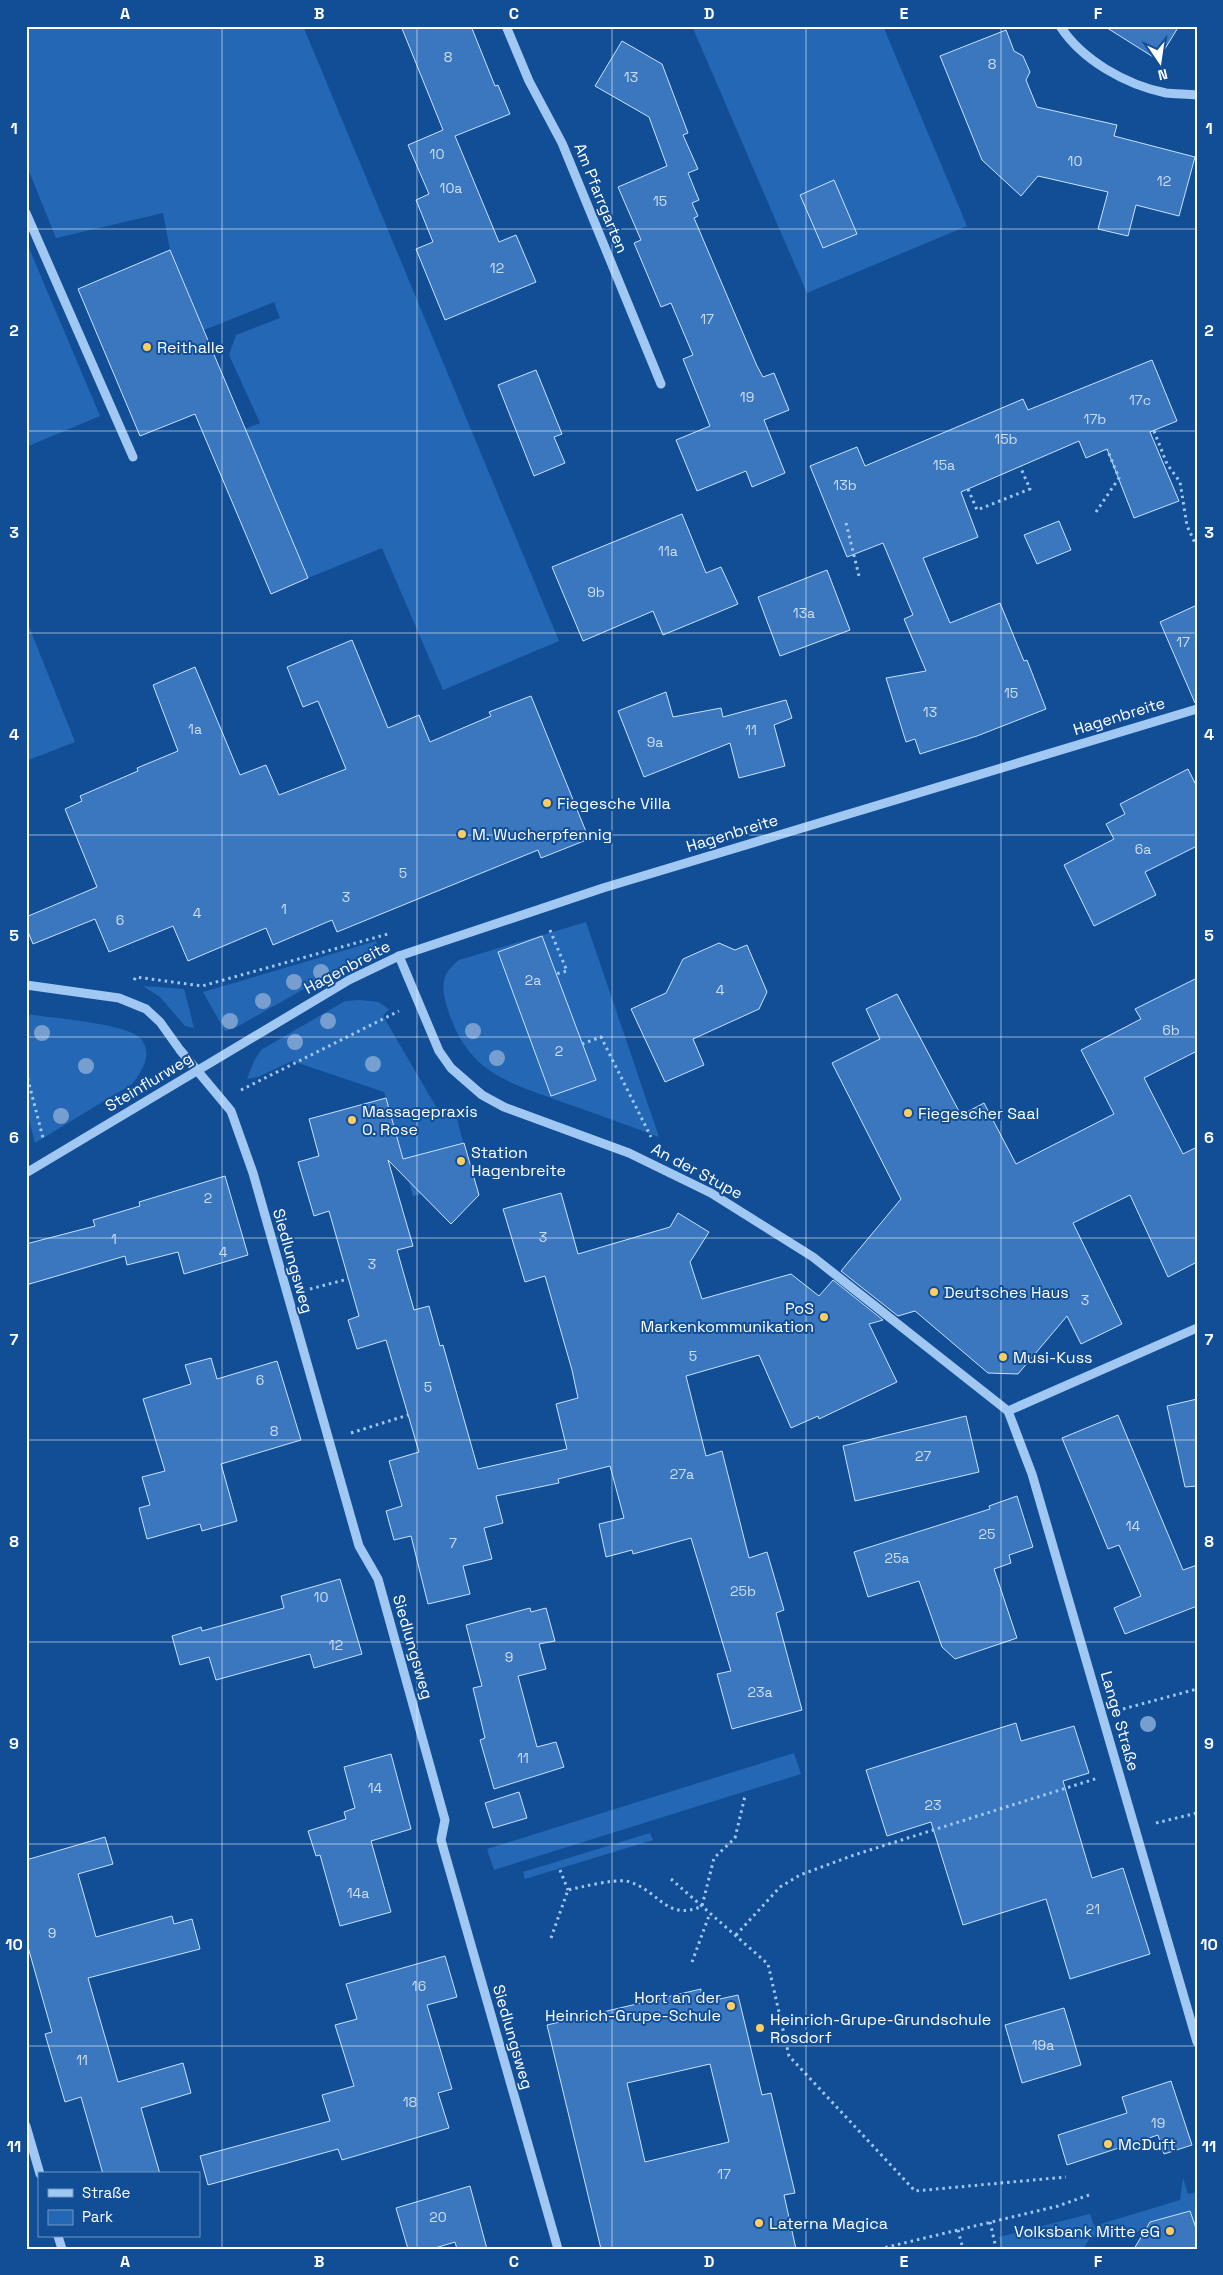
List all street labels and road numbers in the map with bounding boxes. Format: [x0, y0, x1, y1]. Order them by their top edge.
street label: Am Pfarrgarten [569, 140, 633, 256]
street label: Hagenbreite [1070, 692, 1168, 740]
street label: Hagenbreite [683, 809, 781, 857]
street label: Hagenbreite [300, 935, 394, 999]
street label: Steinflurweg [101, 1048, 197, 1116]
street label: An der Stupe [648, 1138, 746, 1204]
street label: Siedlungsweg [268, 1206, 318, 1316]
street label: Siedlungsweg [388, 1592, 438, 1702]
street label: Lange Straße [1096, 1668, 1144, 1774]
street label: Siedlungsweg [488, 1982, 538, 2092]

